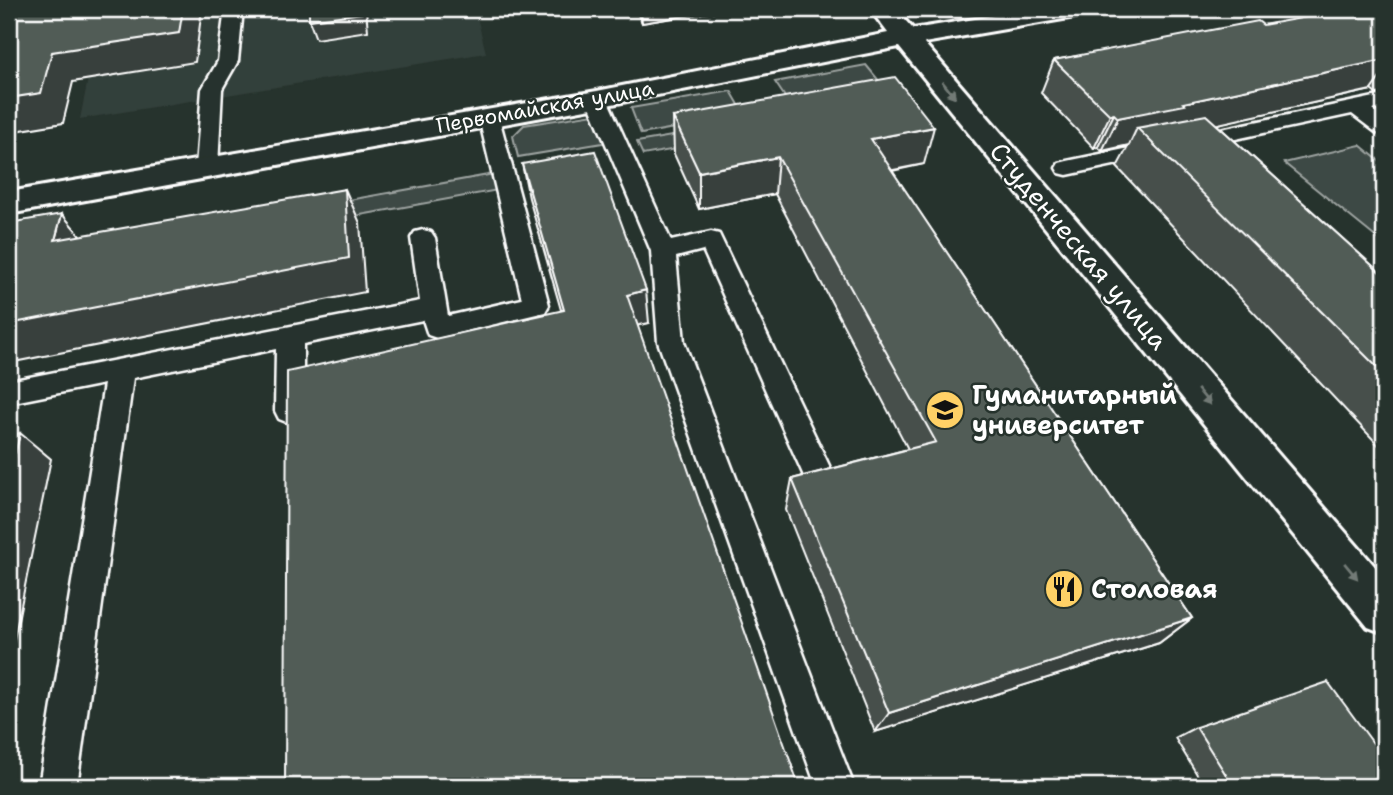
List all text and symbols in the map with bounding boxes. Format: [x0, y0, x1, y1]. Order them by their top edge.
street label: Первомайская улица [434, 74, 656, 140]
one-way arrow [942, 81, 957, 99]
street label: Студенческая улица [982, 134, 1177, 357]
place label: Гуманитарный университет [972, 377, 1177, 442]
one-way arrow [1197, 388, 1212, 406]
school or university icon: Гуманитарный университет [924, 389, 966, 431]
one-way arrow [1343, 563, 1358, 580]
restaurant icon: Столовая [1043, 568, 1085, 610]
place label: Столовая [1091, 571, 1218, 606]

